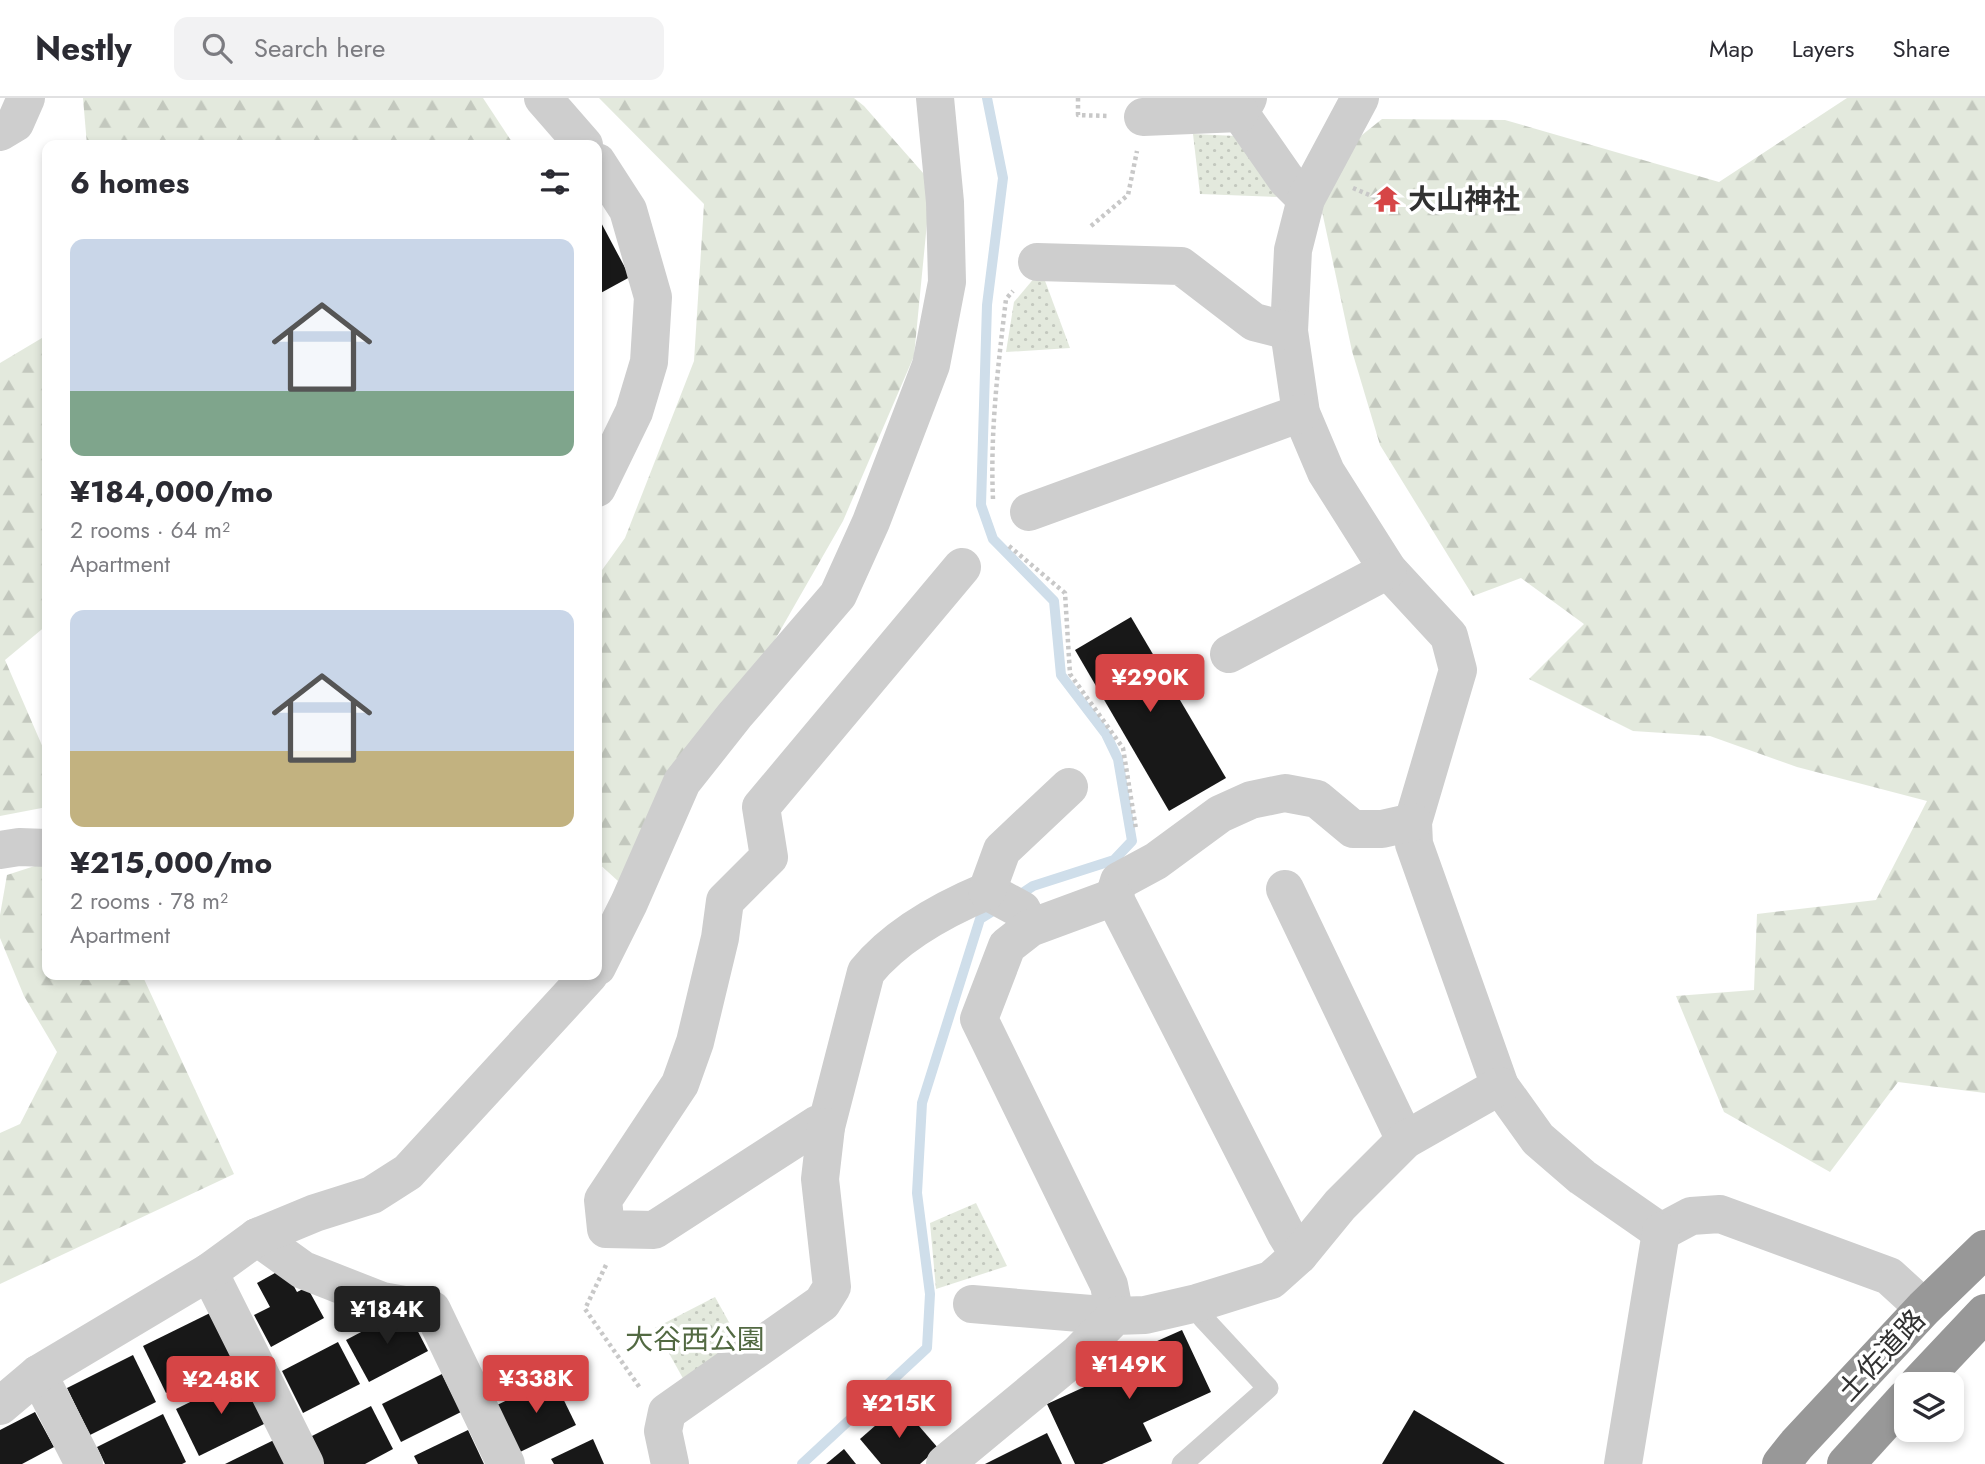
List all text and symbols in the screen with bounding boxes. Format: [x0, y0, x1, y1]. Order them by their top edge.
search box [174, 17, 664, 80]
text: Nestly [35, 25, 132, 72]
icon: search [198, 29, 236, 67]
text: Search here [254, 29, 385, 67]
text: Map [1709, 31, 1754, 66]
text: Layers [1792, 31, 1854, 66]
text: Share [1892, 31, 1950, 66]
text: 6 homes [70, 161, 189, 204]
icon: filters [536, 163, 574, 201]
place label: 大山神社 [1408, 179, 1520, 220]
temple icon: 大山神社 [1372, 184, 1402, 214]
icon: home [259, 284, 385, 410]
text: ¥184,000/mo [70, 470, 273, 513]
text: 2 rooms · 64 m² [70, 513, 230, 547]
text: Apartment [70, 547, 170, 581]
pin: ¥290K [1101, 654, 1199, 714]
icon: home [259, 655, 385, 781]
text: ¥290K [1111, 660, 1189, 694]
text: ¥215,000/mo [70, 841, 272, 884]
text: 2 rooms · 78 m² [70, 884, 228, 918]
text: Apartment [70, 918, 170, 952]
pin: ¥184K [338, 1286, 436, 1346]
text: ¥184K [350, 1292, 424, 1326]
street label: 土佐道路 [1828, 1300, 1935, 1410]
park label: 大谷西公園 [625, 1319, 765, 1360]
pin: ¥149K [1080, 1342, 1178, 1401]
text: ¥149K [1092, 1347, 1166, 1381]
pin: ¥248K [172, 1356, 270, 1416]
pin: ¥338K [487, 1356, 585, 1415]
text: ¥338K [499, 1361, 573, 1395]
text: ¥248K [182, 1362, 260, 1396]
map controls [1894, 1372, 1964, 1442]
button: layers [1894, 1372, 1964, 1442]
pin: ¥215K [850, 1380, 948, 1440]
text: ¥215K [862, 1386, 936, 1420]

